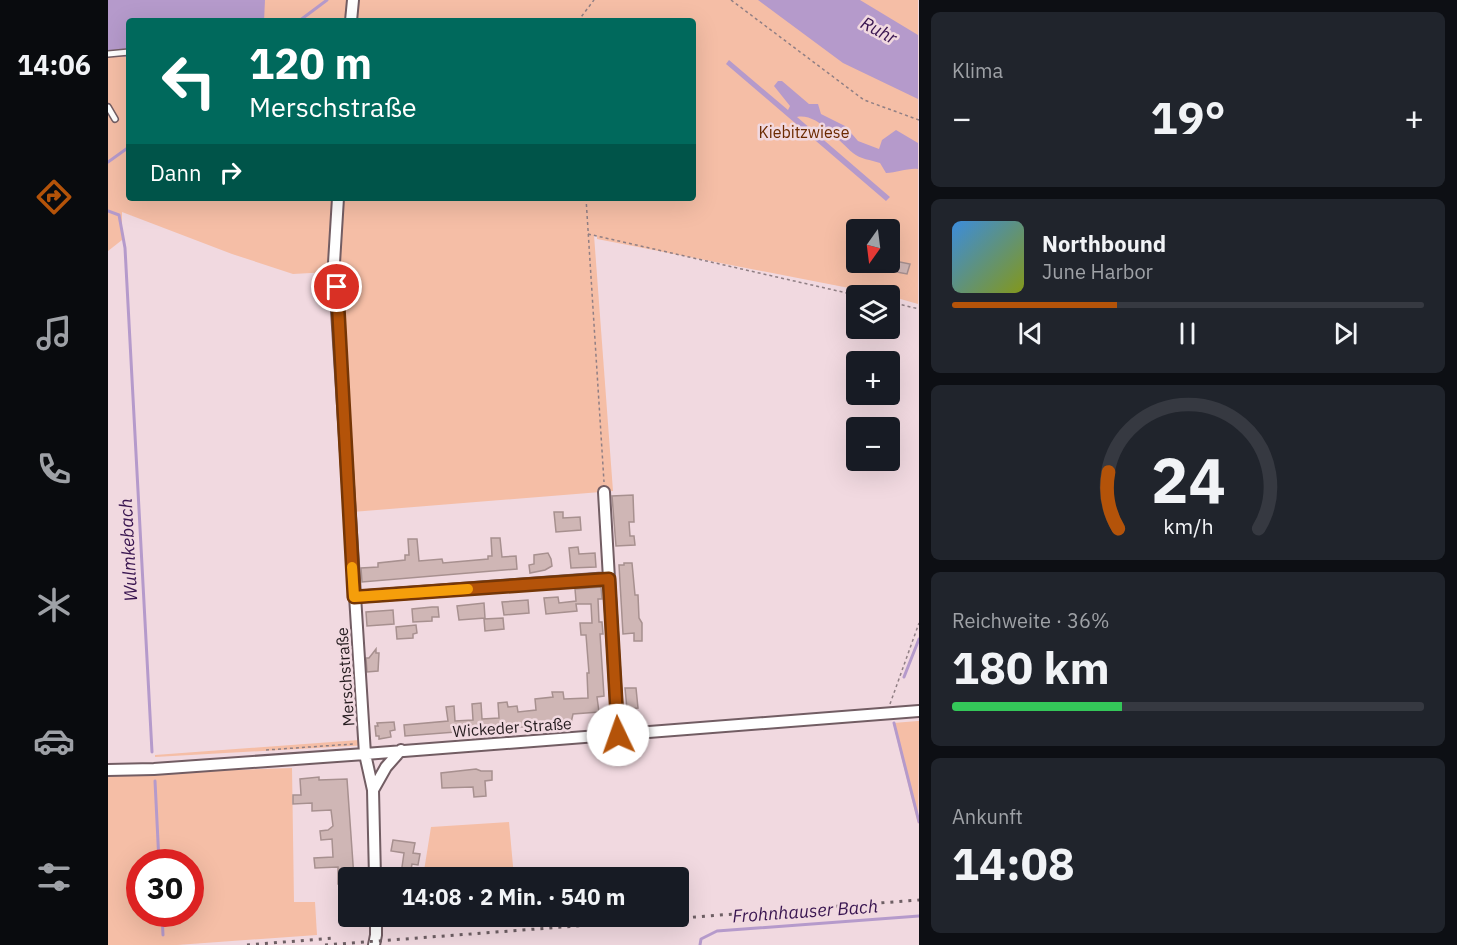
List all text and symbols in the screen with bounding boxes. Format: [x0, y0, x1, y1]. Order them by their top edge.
water label: Ruhr [857, 11, 901, 49]
text: 120 m [249, 36, 372, 91]
icon: left [150, 42, 228, 120]
text: 14:06 [17, 47, 91, 82]
text: Klima [952, 57, 1003, 84]
text: 19° [1150, 88, 1226, 146]
text: Merschstraße [249, 89, 416, 124]
text: − [952, 96, 972, 139]
text: + [1404, 96, 1424, 139]
park label: Kiebitzwiese [759, 122, 850, 142]
icon: right [214, 156, 247, 189]
text: Dann [150, 158, 202, 187]
icon: directions [33, 176, 75, 218]
north arrow [846, 219, 900, 273]
map controls [846, 219, 900, 471]
text: Northbound [1042, 229, 1166, 258]
text: June Harbor [1042, 258, 1153, 285]
pin [311, 261, 362, 312]
icon: arrive [320, 270, 353, 303]
button: layers [846, 285, 900, 339]
icon: music [33, 312, 75, 354]
icon: previous [1014, 317, 1047, 350]
icon: pause [1171, 317, 1204, 350]
icon: next [1329, 317, 1362, 350]
button: + [846, 351, 900, 405]
button: − [846, 417, 900, 471]
text: 24 [1151, 440, 1225, 521]
icon: phone [33, 448, 75, 490]
water label: Wulmkebach [114, 498, 142, 602]
text: km/h [1163, 513, 1213, 541]
icon: climate [33, 584, 75, 626]
text: Reichweite · 36% [952, 607, 1109, 634]
street label: Merschstraße [332, 627, 358, 727]
text: 180 km [952, 638, 1110, 696]
position arrow [586, 703, 650, 767]
street label: Wickeder Straße [452, 713, 572, 741]
icon: car [33, 720, 75, 762]
text: Ankunft [952, 803, 1023, 830]
text: 14:08 [952, 834, 1075, 892]
speed limit sign: 30 [126, 849, 204, 927]
icon: filters [33, 856, 75, 898]
text: 14:08 · 2 Min. · 540 m [402, 882, 625, 911]
water label: Frohnhauser Bach [731, 894, 879, 928]

